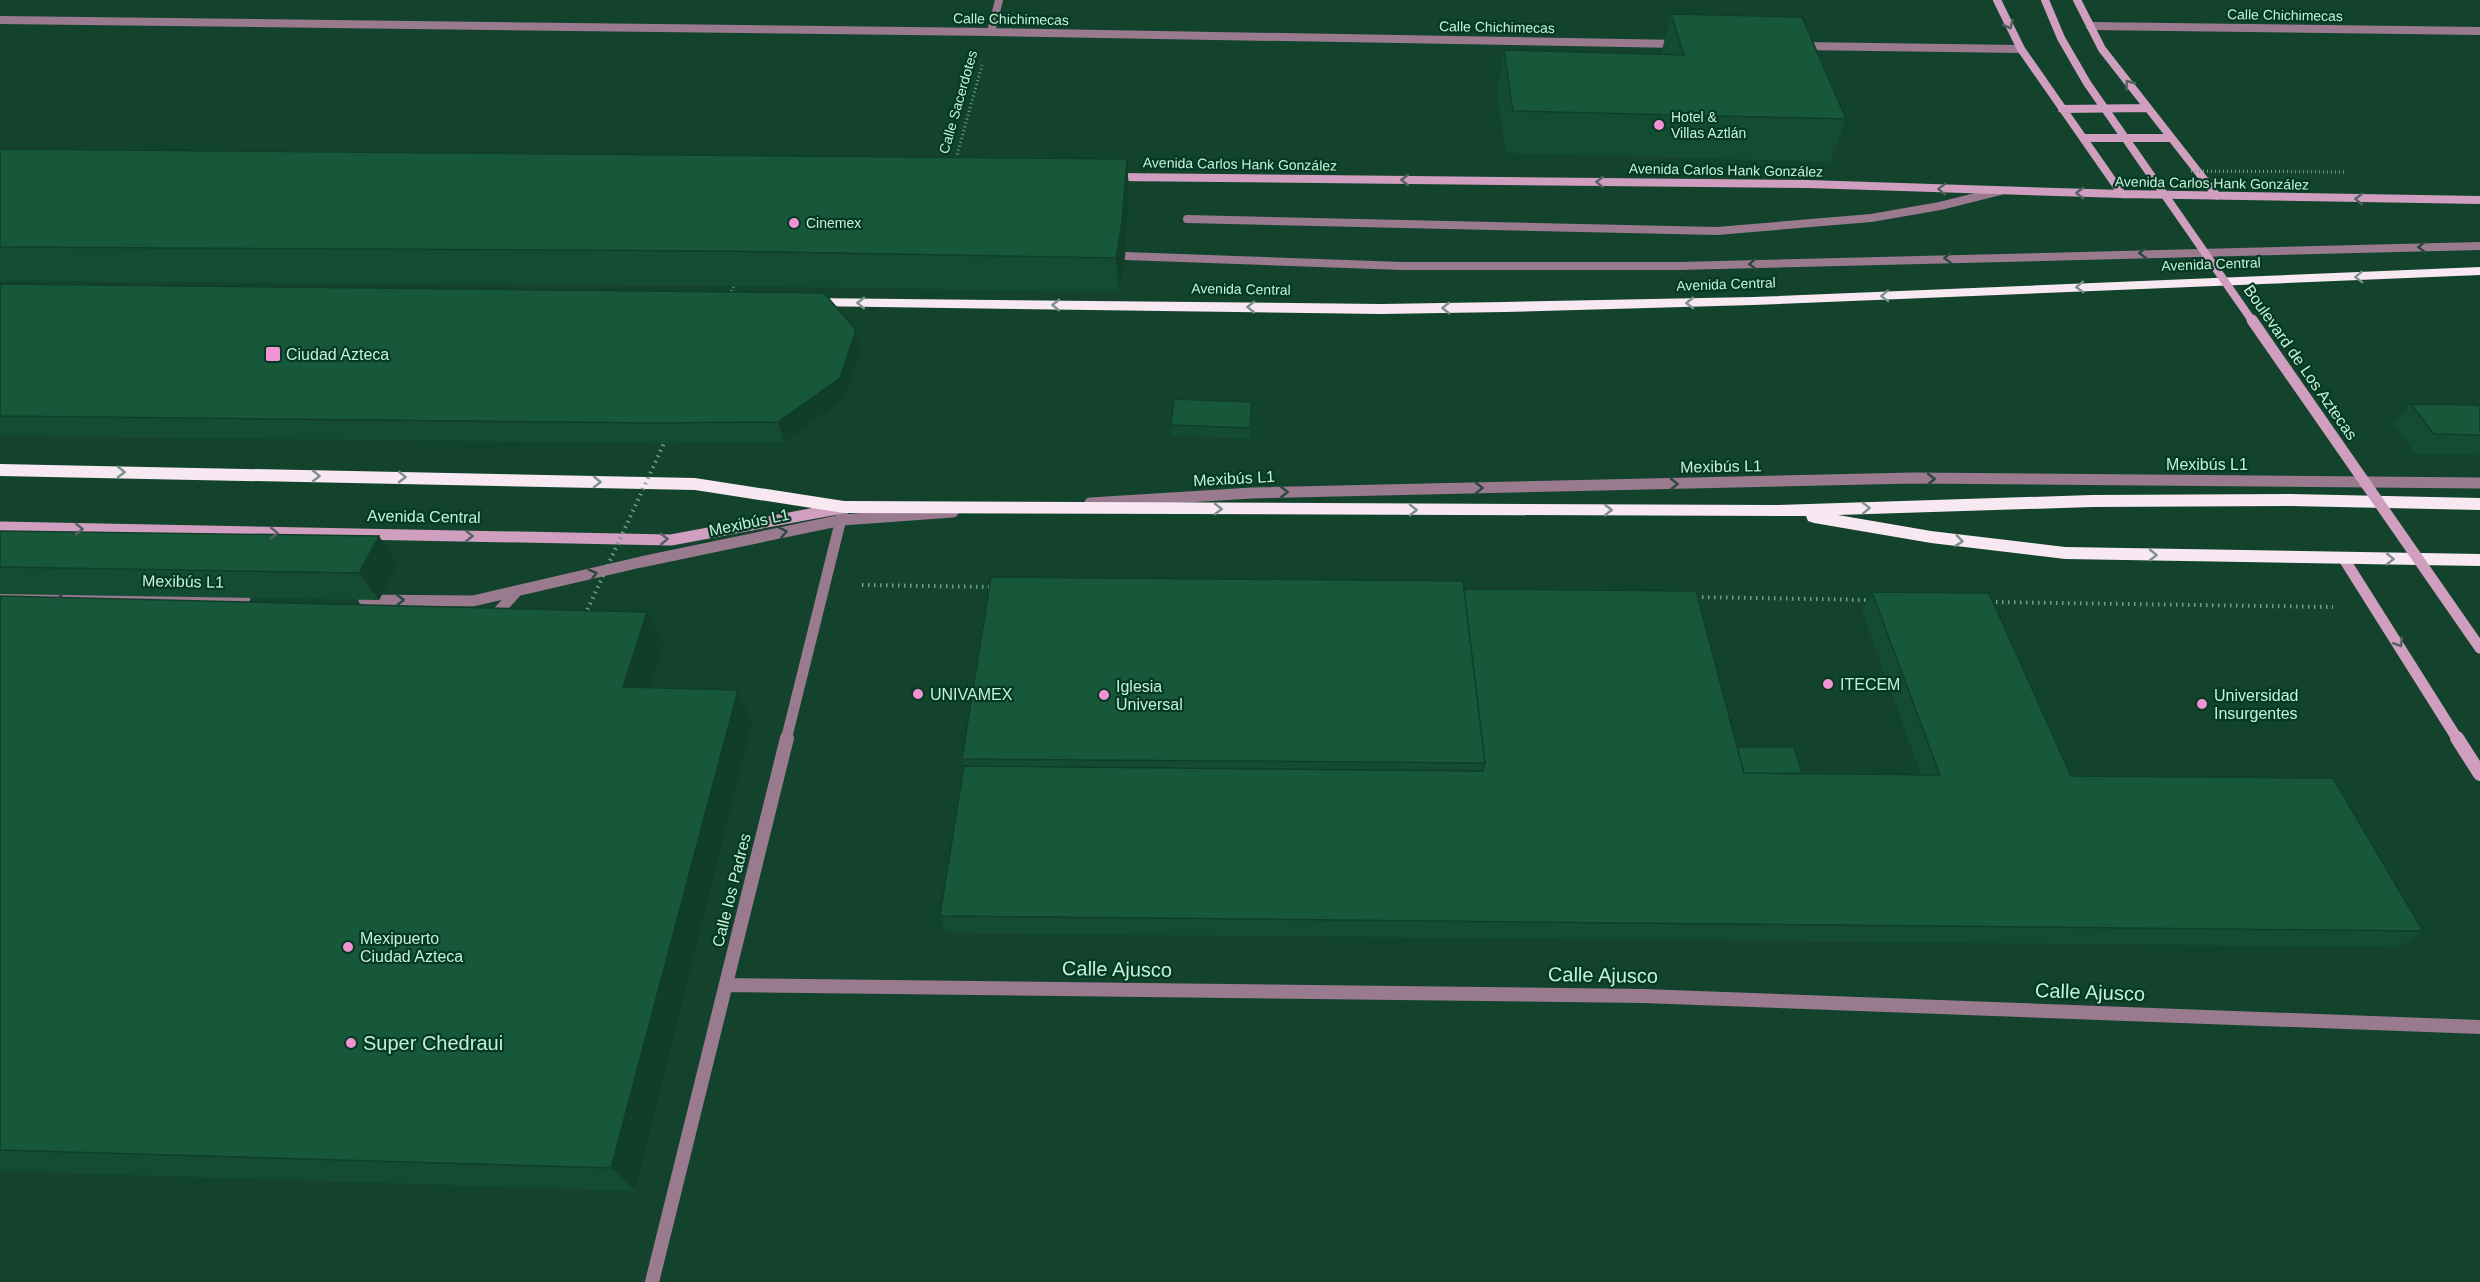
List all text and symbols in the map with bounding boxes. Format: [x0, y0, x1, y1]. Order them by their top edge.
street label: Calle Chichimecas [2227, 6, 2343, 24]
street label: Calle Chichimecas [953, 10, 1069, 28]
street label: Calle Chichimecas [1439, 18, 1555, 36]
one-way arrow [2001, 18, 2013, 29]
street label: Calle Sacerdotes [936, 49, 980, 155]
one-way arrow [2125, 80, 2136, 91]
place label: Hotel & Villas Aztlán [1671, 109, 1746, 141]
marker: Hotel & Villas Aztlán [1652, 118, 1666, 132]
street label: Avenida Carlos Hank González [1143, 154, 1337, 174]
street label: Avenida Carlos Hank González [1629, 160, 1823, 180]
one-way arrow [1400, 173, 1409, 186]
street label: Avenida Carlos Hank González [2115, 173, 2309, 193]
one-way arrow [1595, 176, 1604, 188]
one-way arrow [1937, 183, 1946, 195]
one-way arrow [2075, 187, 2084, 200]
one-way arrow [2354, 193, 2363, 205]
place label: Cinemex [806, 215, 861, 231]
marker: Cinemex [787, 216, 801, 230]
one-way arrow [2417, 241, 2426, 253]
one-way arrow [2138, 247, 2147, 259]
one-way arrow [1943, 251, 1952, 264]
street label: Avenida Central [2161, 254, 2261, 274]
one-way arrow [1748, 257, 1757, 270]
one-way arrow [2354, 270, 2363, 283]
street label: Avenida Central [1676, 274, 1776, 294]
street label: Avenida Central [1191, 280, 1291, 298]
one-way arrow [2075, 281, 2084, 294]
street label: Boulevard de Los Aztecas [2241, 282, 2361, 443]
one-way arrow [1880, 289, 1889, 302]
one-way arrow [1686, 296, 1695, 309]
one-way arrow [856, 297, 865, 309]
one-way arrow [1051, 299, 1060, 311]
one-way arrow [1246, 301, 1255, 313]
one-way arrow [1441, 302, 1450, 314]
marker: Ciudad Azteca [264, 345, 282, 363]
place label: Ciudad Azteca [286, 346, 389, 363]
street label: Mexibús L1 [2166, 456, 2248, 473]
street label: Mexibús L1 [1680, 457, 1762, 476]
one-way arrow [117, 466, 126, 478]
street label: Mexibús L1 [1193, 468, 1275, 489]
one-way arrow [312, 469, 321, 482]
one-way arrow [397, 471, 406, 484]
one-way arrow [1927, 472, 1936, 485]
one-way arrow [592, 476, 601, 488]
one-way arrow [1669, 477, 1678, 490]
one-way arrow [1474, 482, 1483, 494]
one-way arrow [1279, 486, 1288, 498]
one-way arrow [1861, 502, 1870, 514]
one-way arrow [1213, 503, 1222, 515]
one-way arrow [1408, 504, 1417, 516]
one-way arrow [1603, 504, 1612, 516]
street label: Mexibús L1 [707, 506, 791, 539]
street label: Avenida Central [367, 507, 481, 526]
one-way arrow [75, 523, 84, 535]
one-way arrow [270, 526, 279, 539]
one-way arrow [778, 526, 788, 539]
one-way arrow [465, 530, 474, 542]
one-way arrow [660, 533, 669, 546]
one-way arrow [1955, 534, 1964, 546]
one-way arrow [2149, 548, 2158, 561]
one-way arrow [2386, 553, 2395, 565]
one-way arrow [587, 569, 597, 582]
street label: Mexibús L1 [142, 572, 224, 591]
one-way arrow [54, 589, 63, 601]
one-way arrow [396, 594, 405, 606]
one-way arrow [2391, 637, 2403, 647]
place label: ITECEM [1840, 676, 1900, 693]
marker: ITECEM [1821, 677, 1835, 691]
place label: Iglesia Universal [1116, 678, 1183, 713]
place label: UNIVAMEX [930, 686, 1013, 703]
marker: UNIVAMEX [911, 687, 925, 701]
place label: Universidad Insurgentes [2214, 687, 2298, 722]
marker: Iglesia Universal [1097, 688, 1111, 702]
marker: Universidad Insurgentes [2195, 697, 2209, 711]
street label: Calle los Padres [709, 832, 754, 949]
place label: Mexipuerto Ciudad Azteca [360, 930, 463, 965]
marker: Mexipuerto Ciudad Azteca [341, 940, 355, 954]
street label: Calle Ajusco [1062, 957, 1172, 981]
street label: Calle Ajusco [1548, 963, 1658, 987]
street label: Calle Ajusco [2035, 979, 2145, 1005]
place label: Super Chedraui [363, 1032, 503, 1054]
marker: Super Chedraui [344, 1036, 358, 1050]

